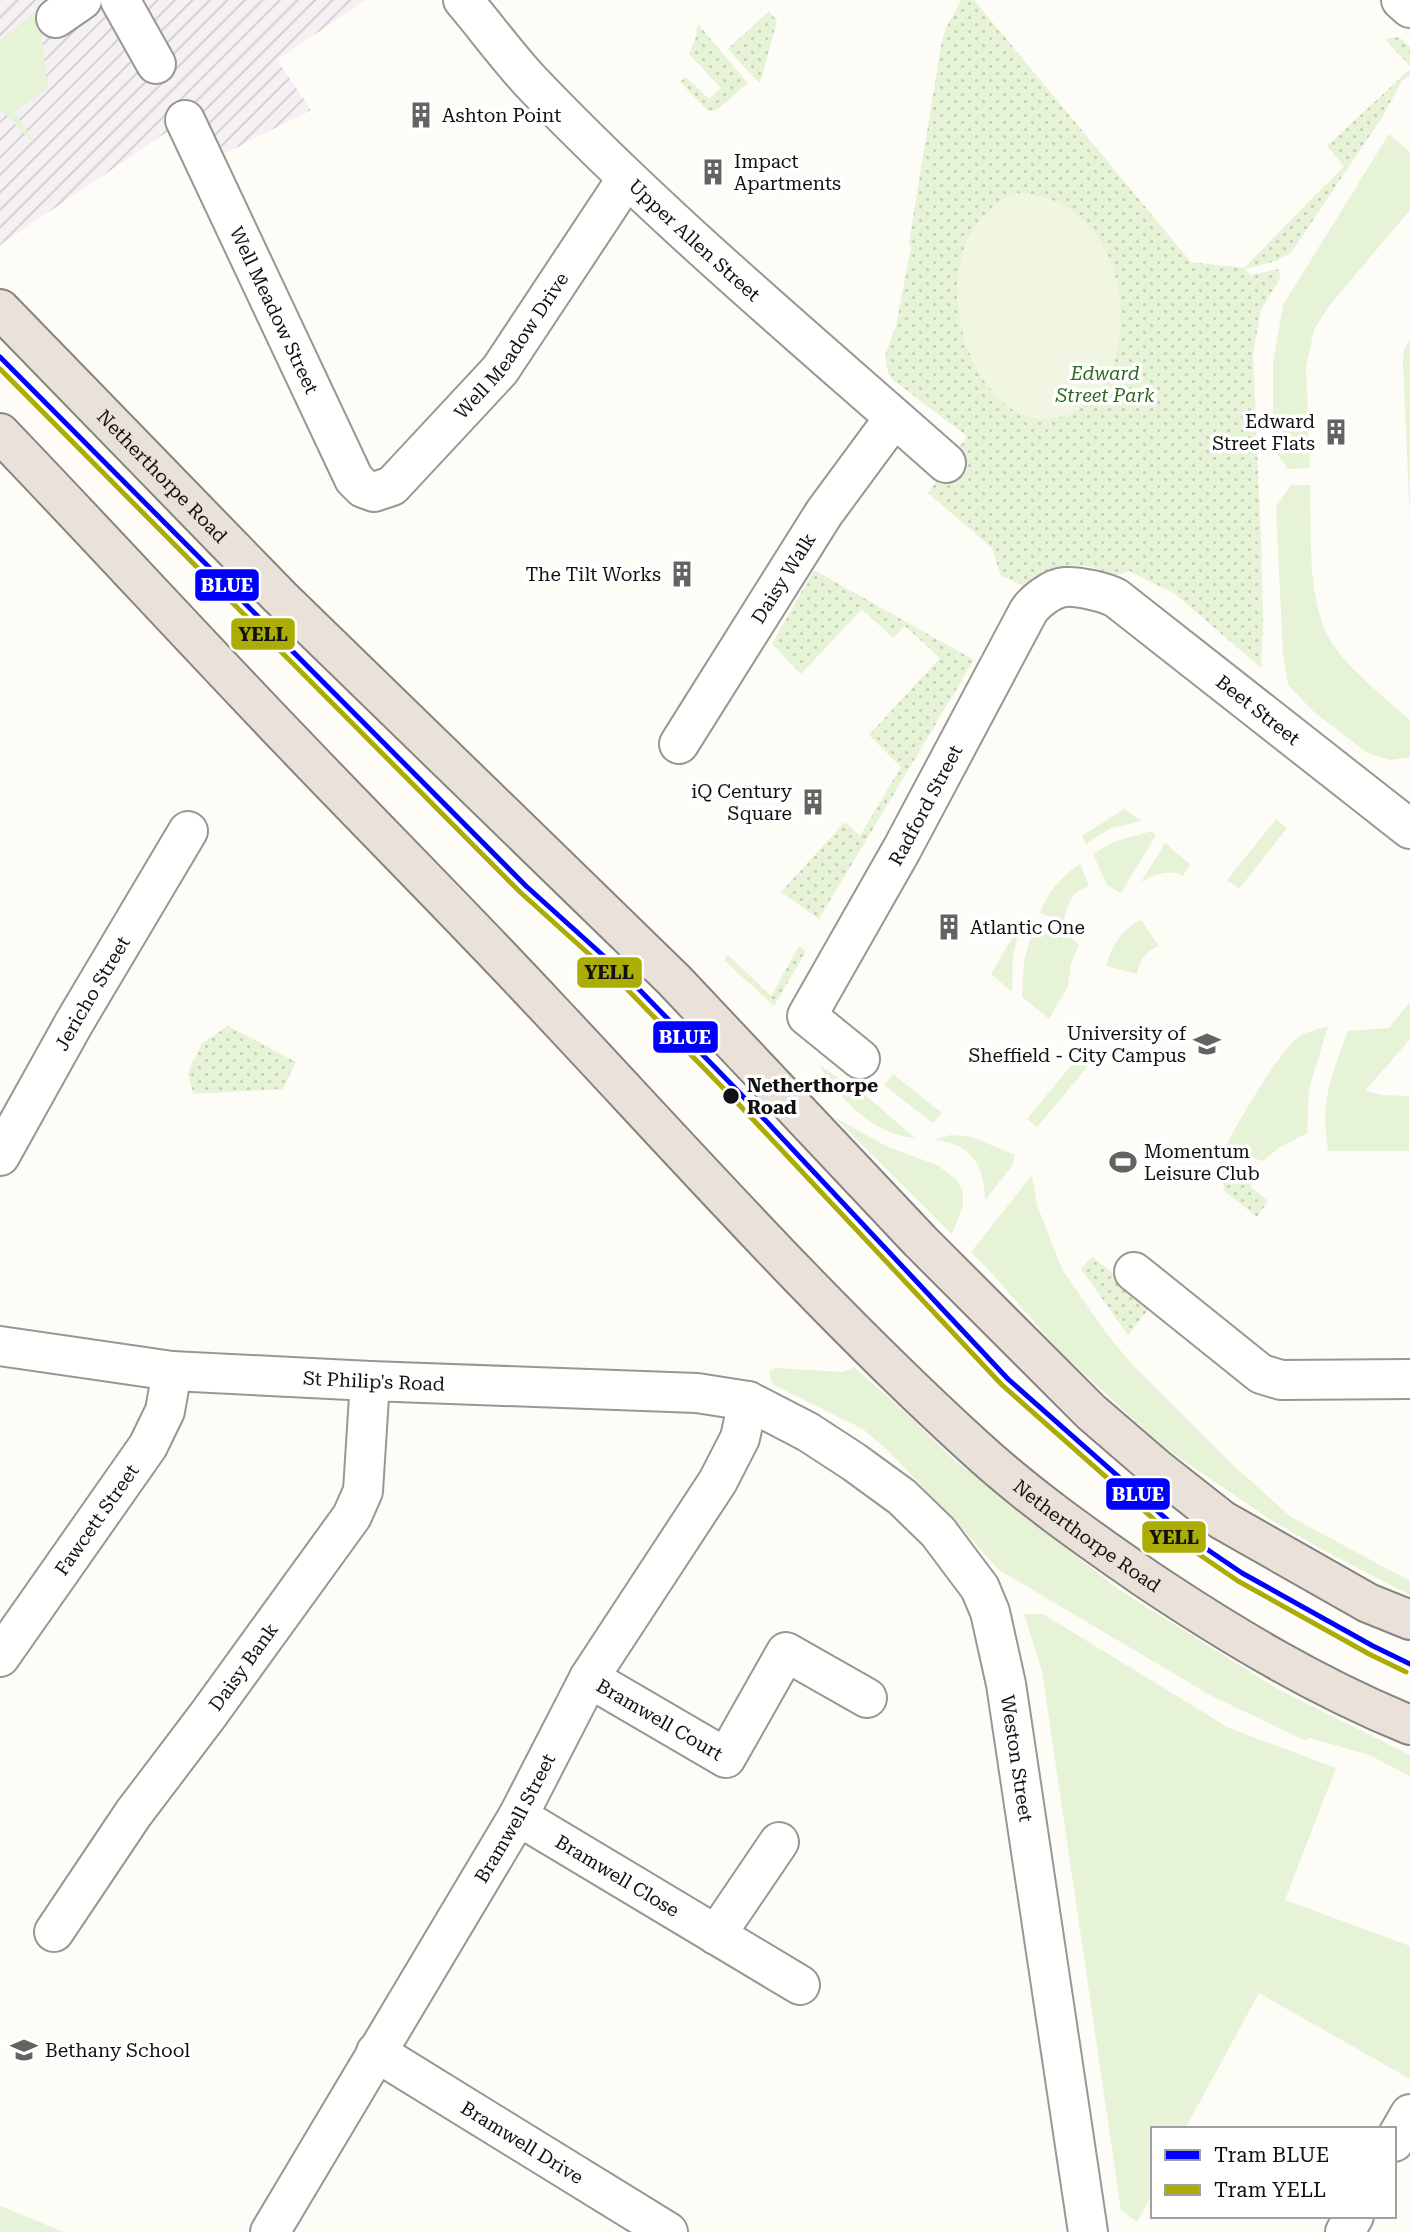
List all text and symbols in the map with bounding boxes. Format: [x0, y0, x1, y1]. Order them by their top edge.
building icon: Ashton Point [406, 100, 436, 130]
place label: Ashton Point [442, 104, 561, 127]
place label: Impact Apartments [734, 150, 841, 195]
building icon: Impact Apartments [698, 157, 728, 187]
street label: Upper Allen Street [624, 174, 765, 306]
street label: Well Meadow Street [225, 223, 324, 397]
street label: Well Meadow Drive [449, 268, 573, 423]
park label: Edward Street Park [1055, 362, 1155, 407]
street label: Netherthorpe Road [93, 405, 232, 547]
place label: Edward Street Flats [1212, 410, 1315, 455]
building icon: Edward Street Flats [1321, 417, 1351, 447]
street label: Daisy Walk [746, 528, 820, 628]
building icon: The Tilt Works [667, 559, 697, 589]
place label: The Tilt Works [525, 563, 661, 586]
line badge: BLUE [194, 568, 260, 602]
text: BLUE [201, 574, 253, 597]
line badge: YELL [230, 617, 296, 651]
text: YELL [238, 623, 288, 646]
street label: Beet Street [1212, 670, 1305, 750]
street label: Radford Street [884, 741, 967, 870]
place label: iQ Century Square [691, 780, 793, 825]
building icon: iQ Century Square [798, 787, 828, 817]
building icon: Atlantic One [934, 912, 964, 942]
place label: Atlantic One [970, 916, 1085, 939]
street label: Jericho Street [50, 932, 135, 1054]
line badge: YELL [576, 956, 643, 989]
text: YELL [584, 961, 634, 984]
line badge: BLUE [652, 1020, 719, 1054]
place label: University of Sheffield - City Campus [968, 1022, 1187, 1067]
text: BLUE [659, 1026, 711, 1049]
school or university icon: University of Sheffield - City Campus [1192, 1029, 1222, 1059]
place label: Netherthorpe Road [747, 1074, 878, 1119]
marker: Netherthorpe Road [721, 1086, 741, 1106]
place label: Momentum Leisure Club [1144, 1140, 1260, 1185]
sports icon: Momentum Leisure Club [1108, 1147, 1138, 1177]
street label: St Philip's Road [302, 1366, 445, 1395]
street label: Fawcett Street [50, 1459, 143, 1579]
street label: Netherthorpe Road [1009, 1474, 1165, 1597]
line badge: BLUE [1105, 1477, 1171, 1511]
text: BLUE [1112, 1483, 1164, 1506]
line badge: YELL [1141, 1520, 1207, 1554]
text: YELL [1149, 1526, 1199, 1549]
street label: Daisy Bank [204, 1618, 283, 1715]
street label: Bramwell Court [593, 1674, 727, 1765]
street label: Weston Street [996, 1693, 1038, 1824]
street label: Bramwell Street [469, 1749, 560, 1887]
street label: Bramwell Close [551, 1830, 684, 1922]
school or university icon: Bethany School [9, 2035, 39, 2065]
place label: Bethany School [45, 2039, 190, 2062]
street label: Bramwell Drive [457, 2096, 588, 2189]
legend [1151, 2127, 1396, 2218]
text: Tram BLUE [1214, 2143, 1329, 2167]
text: Tram YELL [1214, 2178, 1326, 2202]

